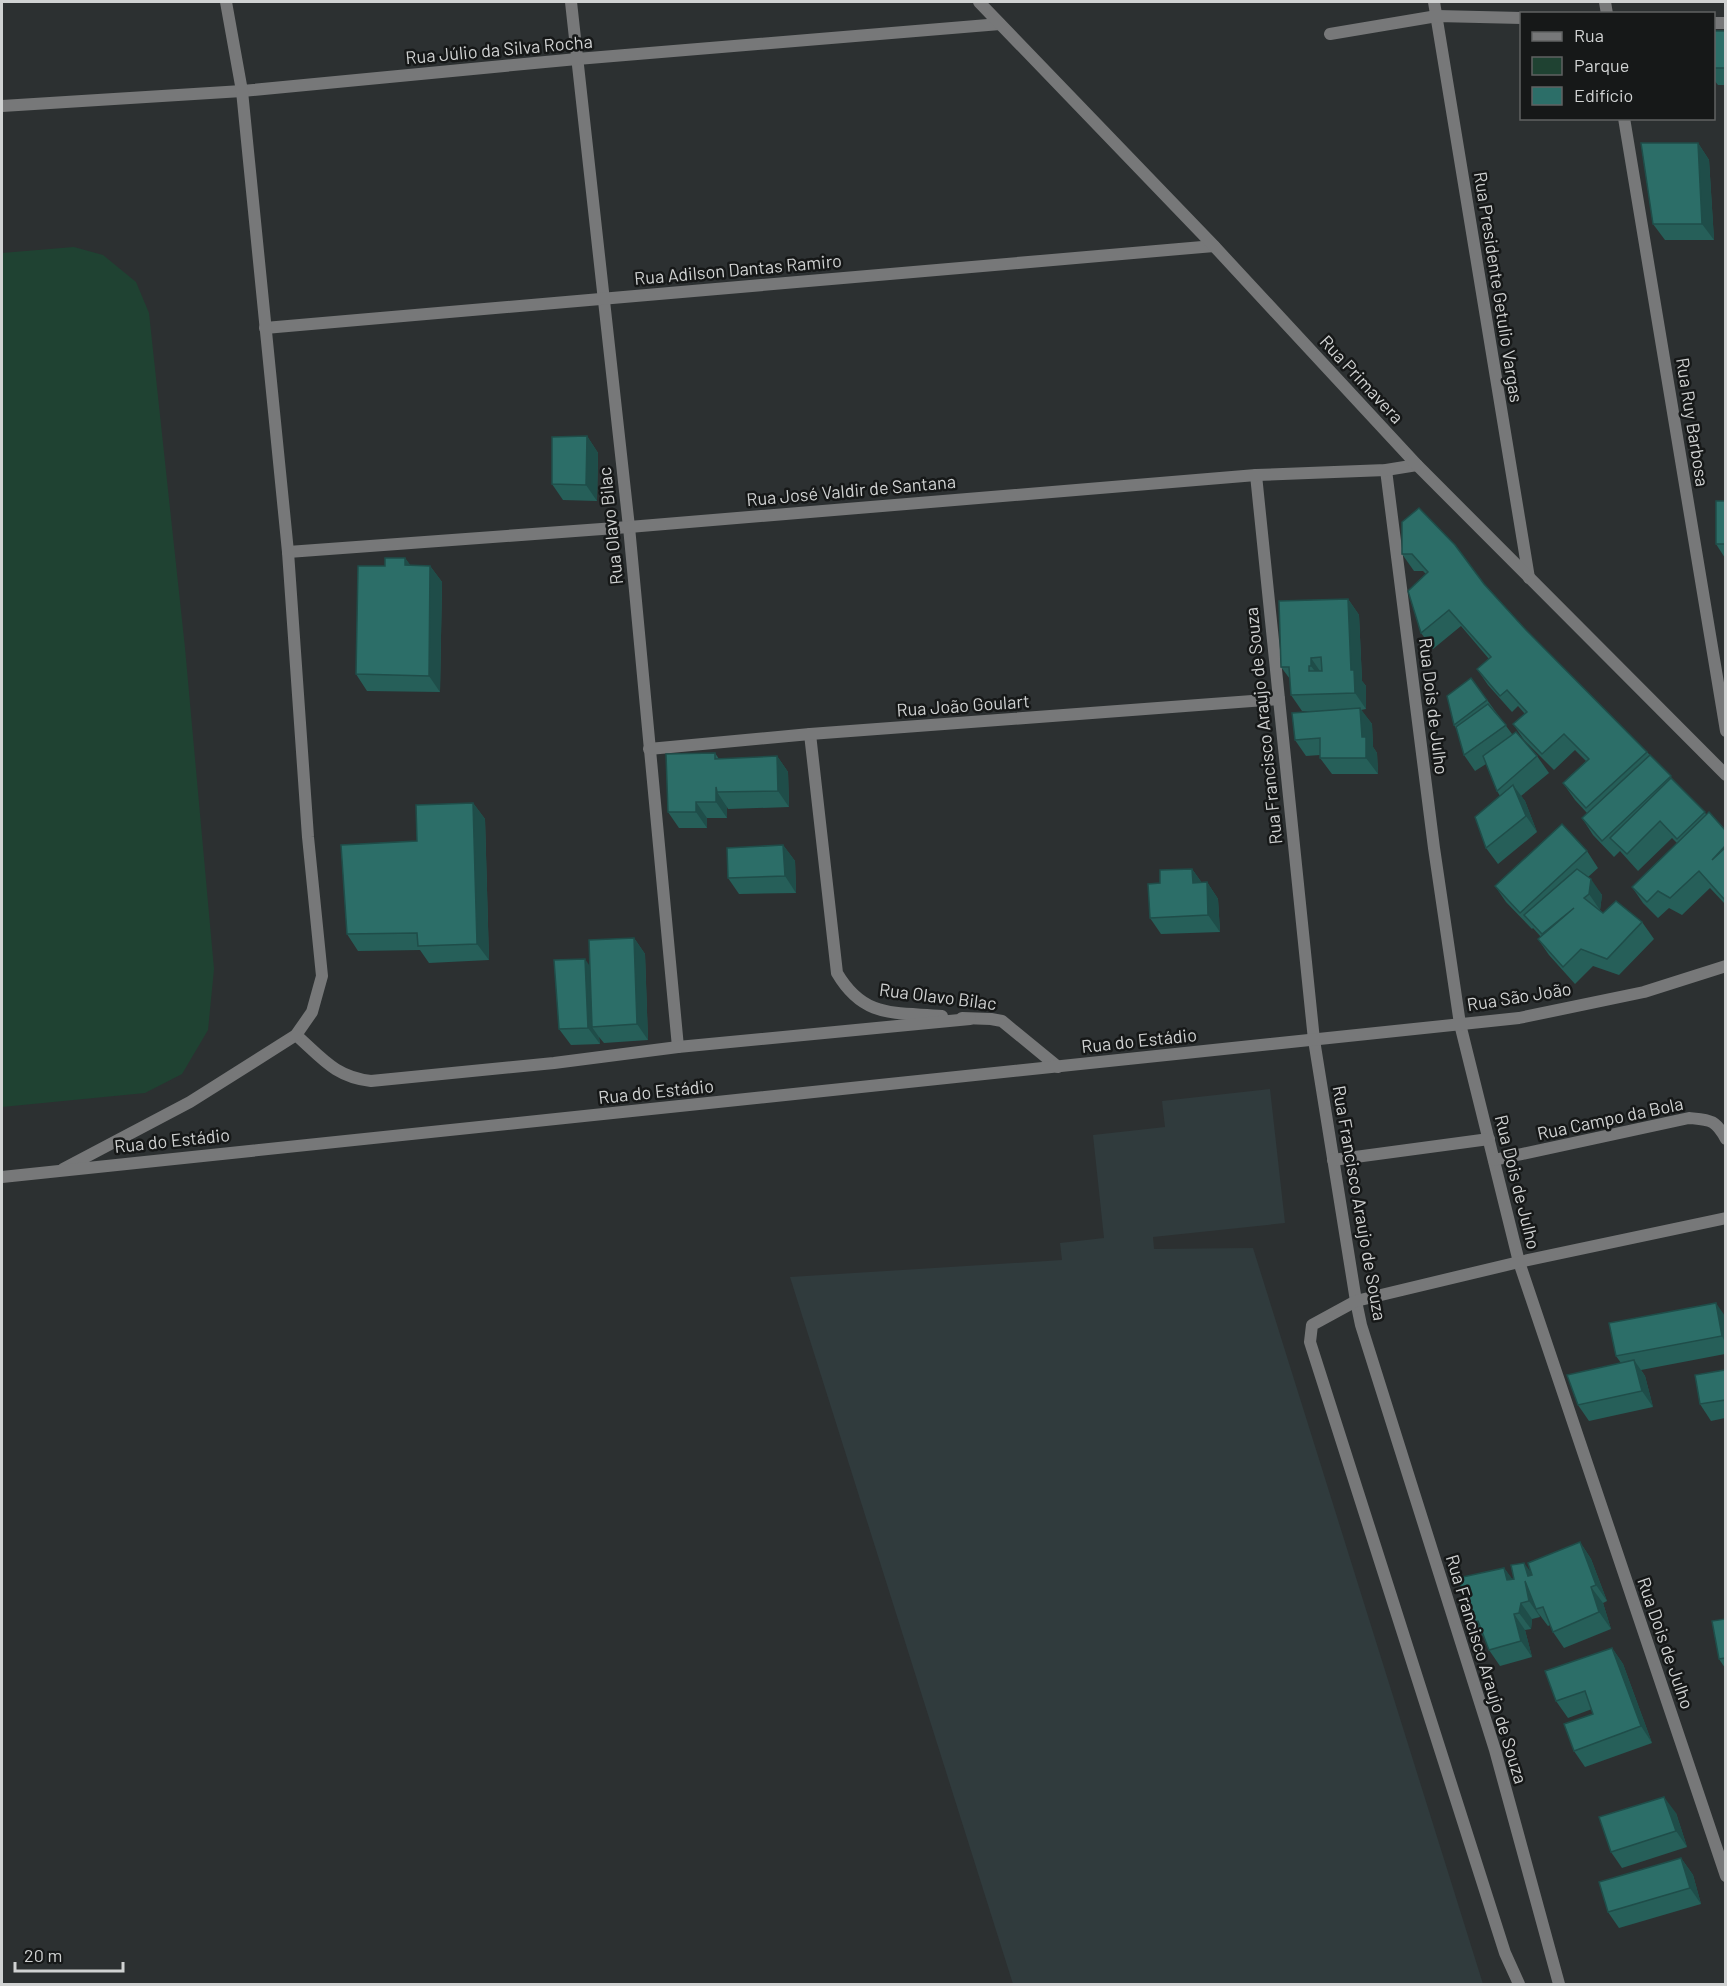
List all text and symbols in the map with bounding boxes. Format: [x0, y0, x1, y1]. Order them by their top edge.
legend [1520, 12, 1715, 120]
text: Rua [1574, 24, 1604, 46]
street label: Rua Júlio da Silva Rocha [405, 30, 593, 68]
text: Parque [1574, 54, 1629, 76]
text: Edifício [1574, 84, 1633, 106]
street label: Rua Presidente Getulio Vargas [1470, 170, 1528, 404]
street label: Rua Adilson Dantas Ramiro [633, 249, 843, 289]
street label: Rua Primavera [1315, 330, 1409, 428]
street label: Rua Ruy Barbosa [1672, 356, 1714, 488]
street label: Rua Olavo Bilac [593, 466, 627, 586]
street label: Rua José Valdir de Santana [745, 470, 957, 510]
street label: Rua Francisco Araujo de Souza [1240, 606, 1286, 846]
street label: Rua Dois de Julho [1415, 636, 1453, 776]
street label: Rua João Goulart [896, 689, 1030, 721]
street label: Rua São João [1465, 977, 1573, 1015]
street label: Rua Olavo Bilac [878, 978, 998, 1014]
street label: Rua do Estádio [1080, 1023, 1198, 1057]
street label: Rua do Estádio [597, 1074, 715, 1108]
street label: Rua Francisco Araujo de Souza [1328, 1084, 1392, 1322]
street label: Rua Campo da Bola [1535, 1092, 1685, 1144]
street label: Rua Dois de Julho [1491, 1112, 1545, 1252]
street label: Rua do Estádio [113, 1123, 231, 1157]
street label: Rua Francisco Araujo de Souza [1442, 1552, 1532, 1786]
street label: Rua Dois de Julho [1633, 1574, 1699, 1712]
scale bar [15, 1935, 123, 1973]
text: 20 m [24, 1944, 62, 1966]

